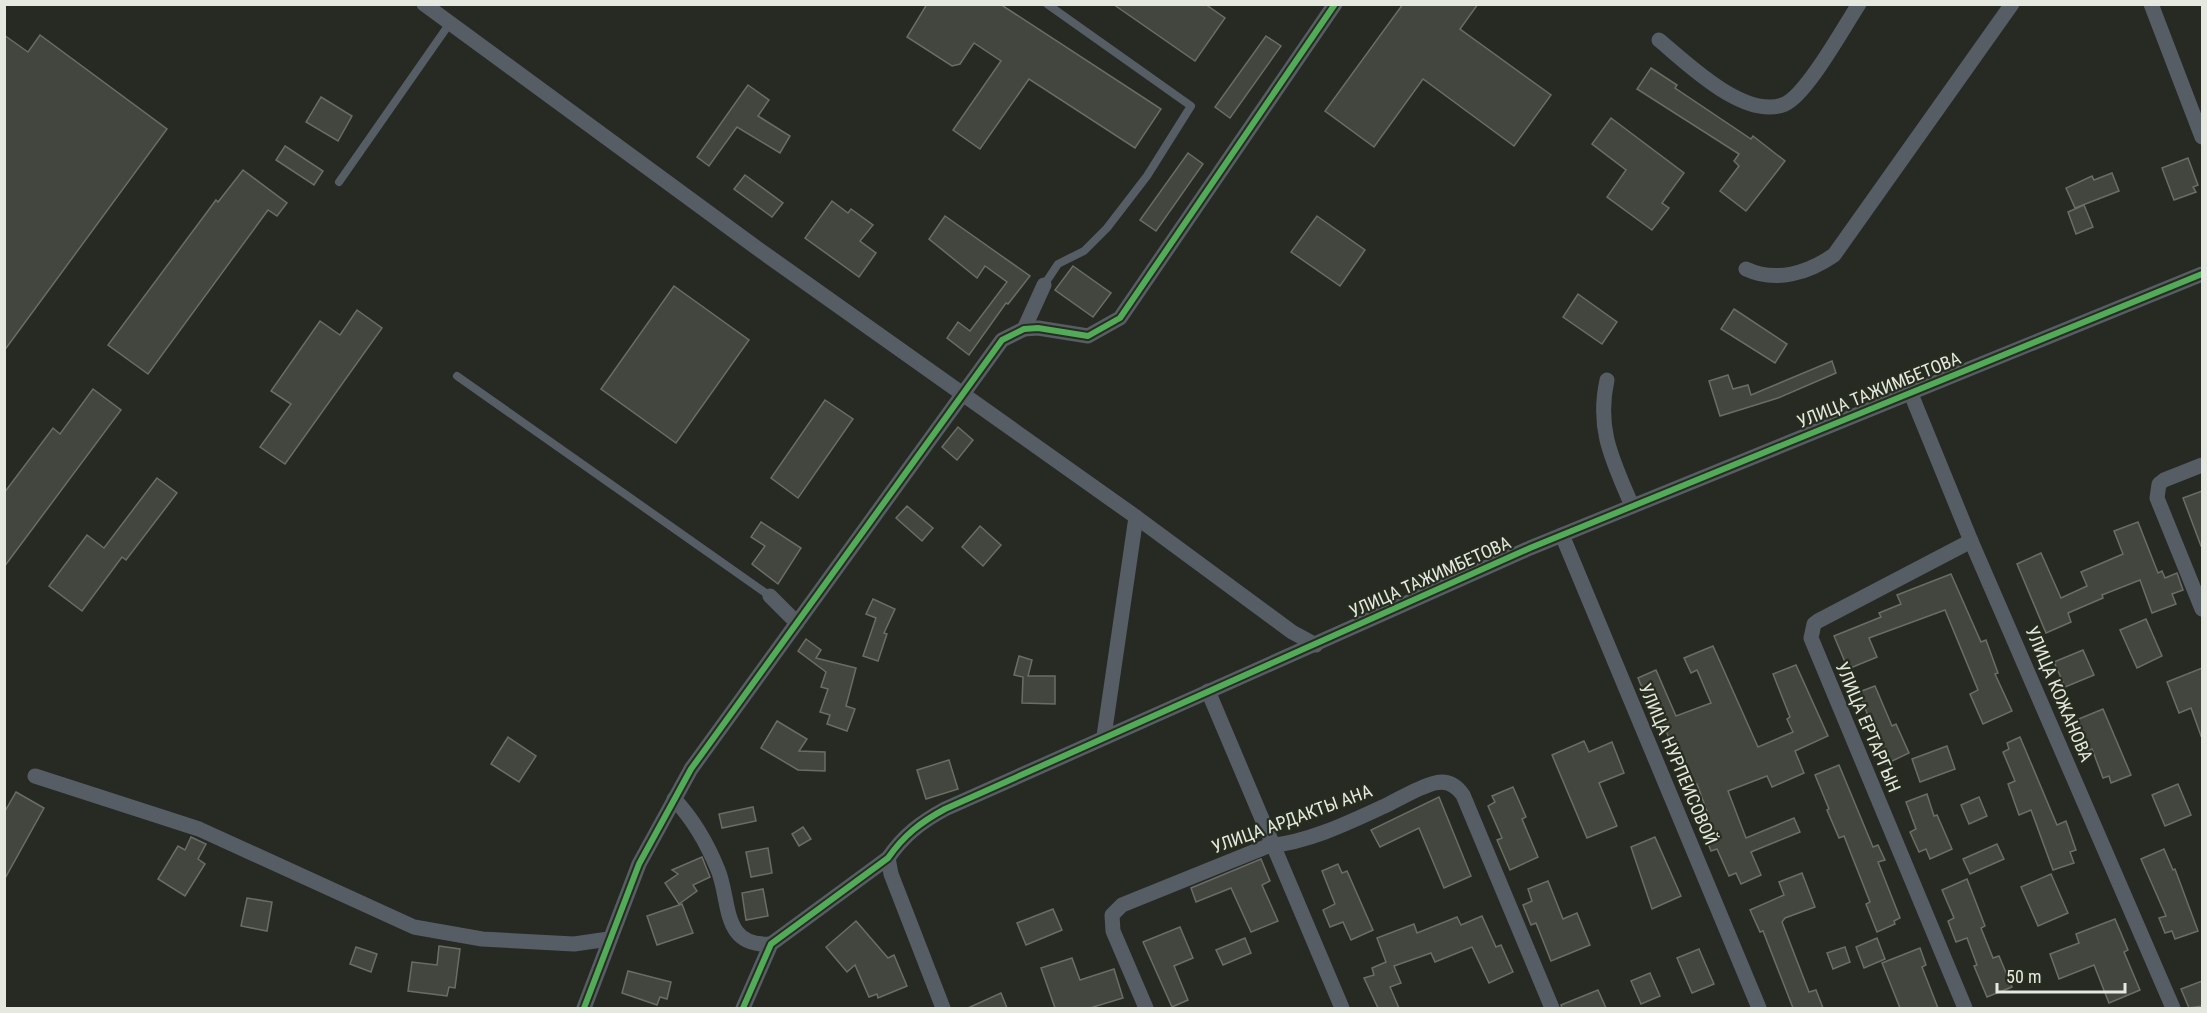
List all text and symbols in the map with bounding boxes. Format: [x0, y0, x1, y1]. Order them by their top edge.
street label: УЛИЦА ТАЖИМБЕТОВА [1794, 347, 1964, 432]
street label: УЛИЦА ТАЖИМБЕТОВА [1346, 531, 1514, 622]
street label: УЛИЦА КОЖАНОВА [2021, 623, 2098, 765]
street label: УЛИЦА ЕРТАРГЫН [1832, 659, 1905, 795]
street label: УЛИЦА НУРПЕИСОВОЙ [1635, 680, 1722, 847]
street label: УЛИЦА АРДАКТЫ АНА [1209, 780, 1375, 857]
scale bar [1997, 956, 2124, 994]
text: 50 m [2006, 966, 2041, 987]

